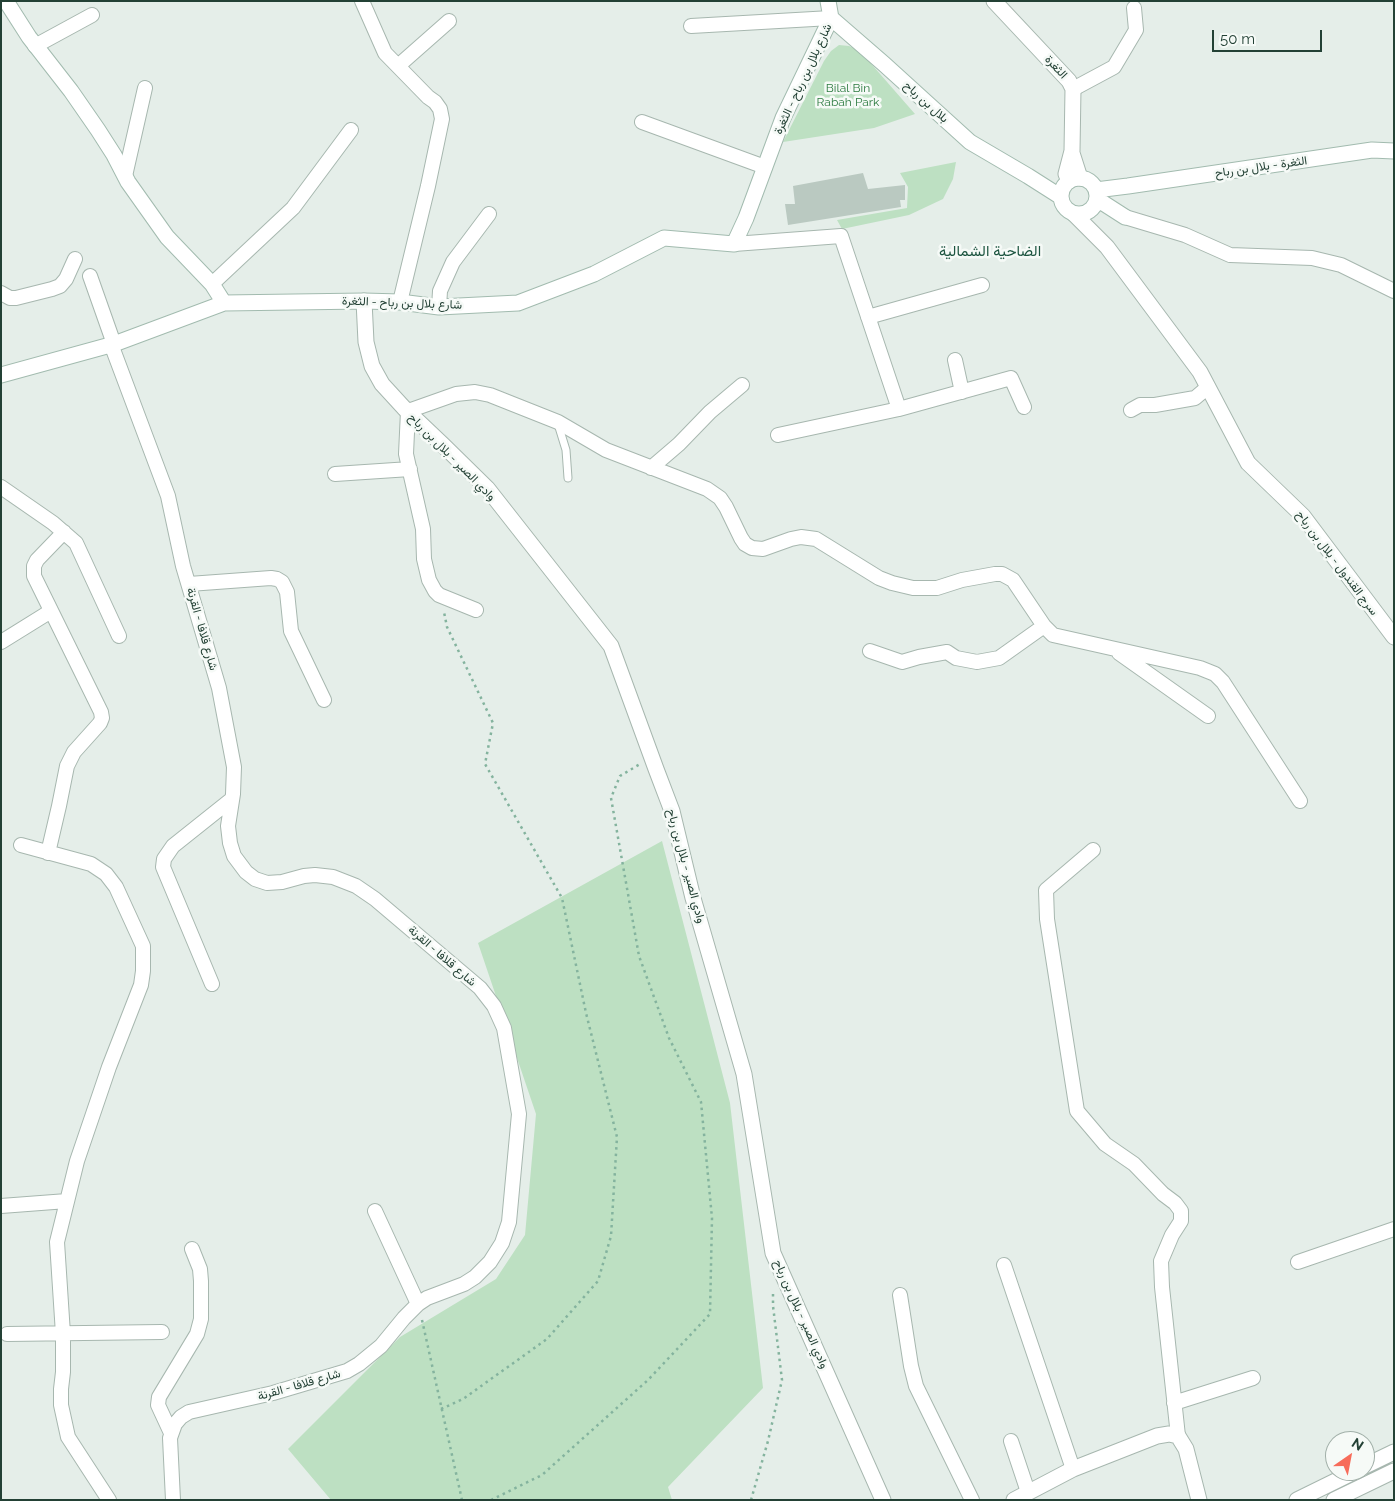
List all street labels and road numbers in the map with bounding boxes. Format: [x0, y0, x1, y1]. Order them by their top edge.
street label: شارع بلال بن رباح - الثغرة [771, 21, 835, 137]
street label: الثغرة [1042, 52, 1070, 82]
street label: بلال بن رباح [901, 78, 951, 126]
street label: الثغرة - بلال بن رباح [1214, 153, 1308, 181]
street label: شارع بلال بن رباح - الثغرة [342, 294, 462, 312]
street label: وادي الصير - بلال بن رباح [405, 410, 499, 504]
street label: سرج القندول - بلال بن رباح [1293, 508, 1381, 618]
street label: شارع قلافا - القرنة [183, 586, 221, 672]
street label: وادي الصير - بلال بن رباح [664, 807, 708, 925]
street label: شارع قلافا - القرنة [405, 923, 479, 989]
street label: وادي الصير - بلال بن رباح [770, 1257, 832, 1371]
street label: شارع قلافا - القرنة [256, 1366, 342, 1404]

